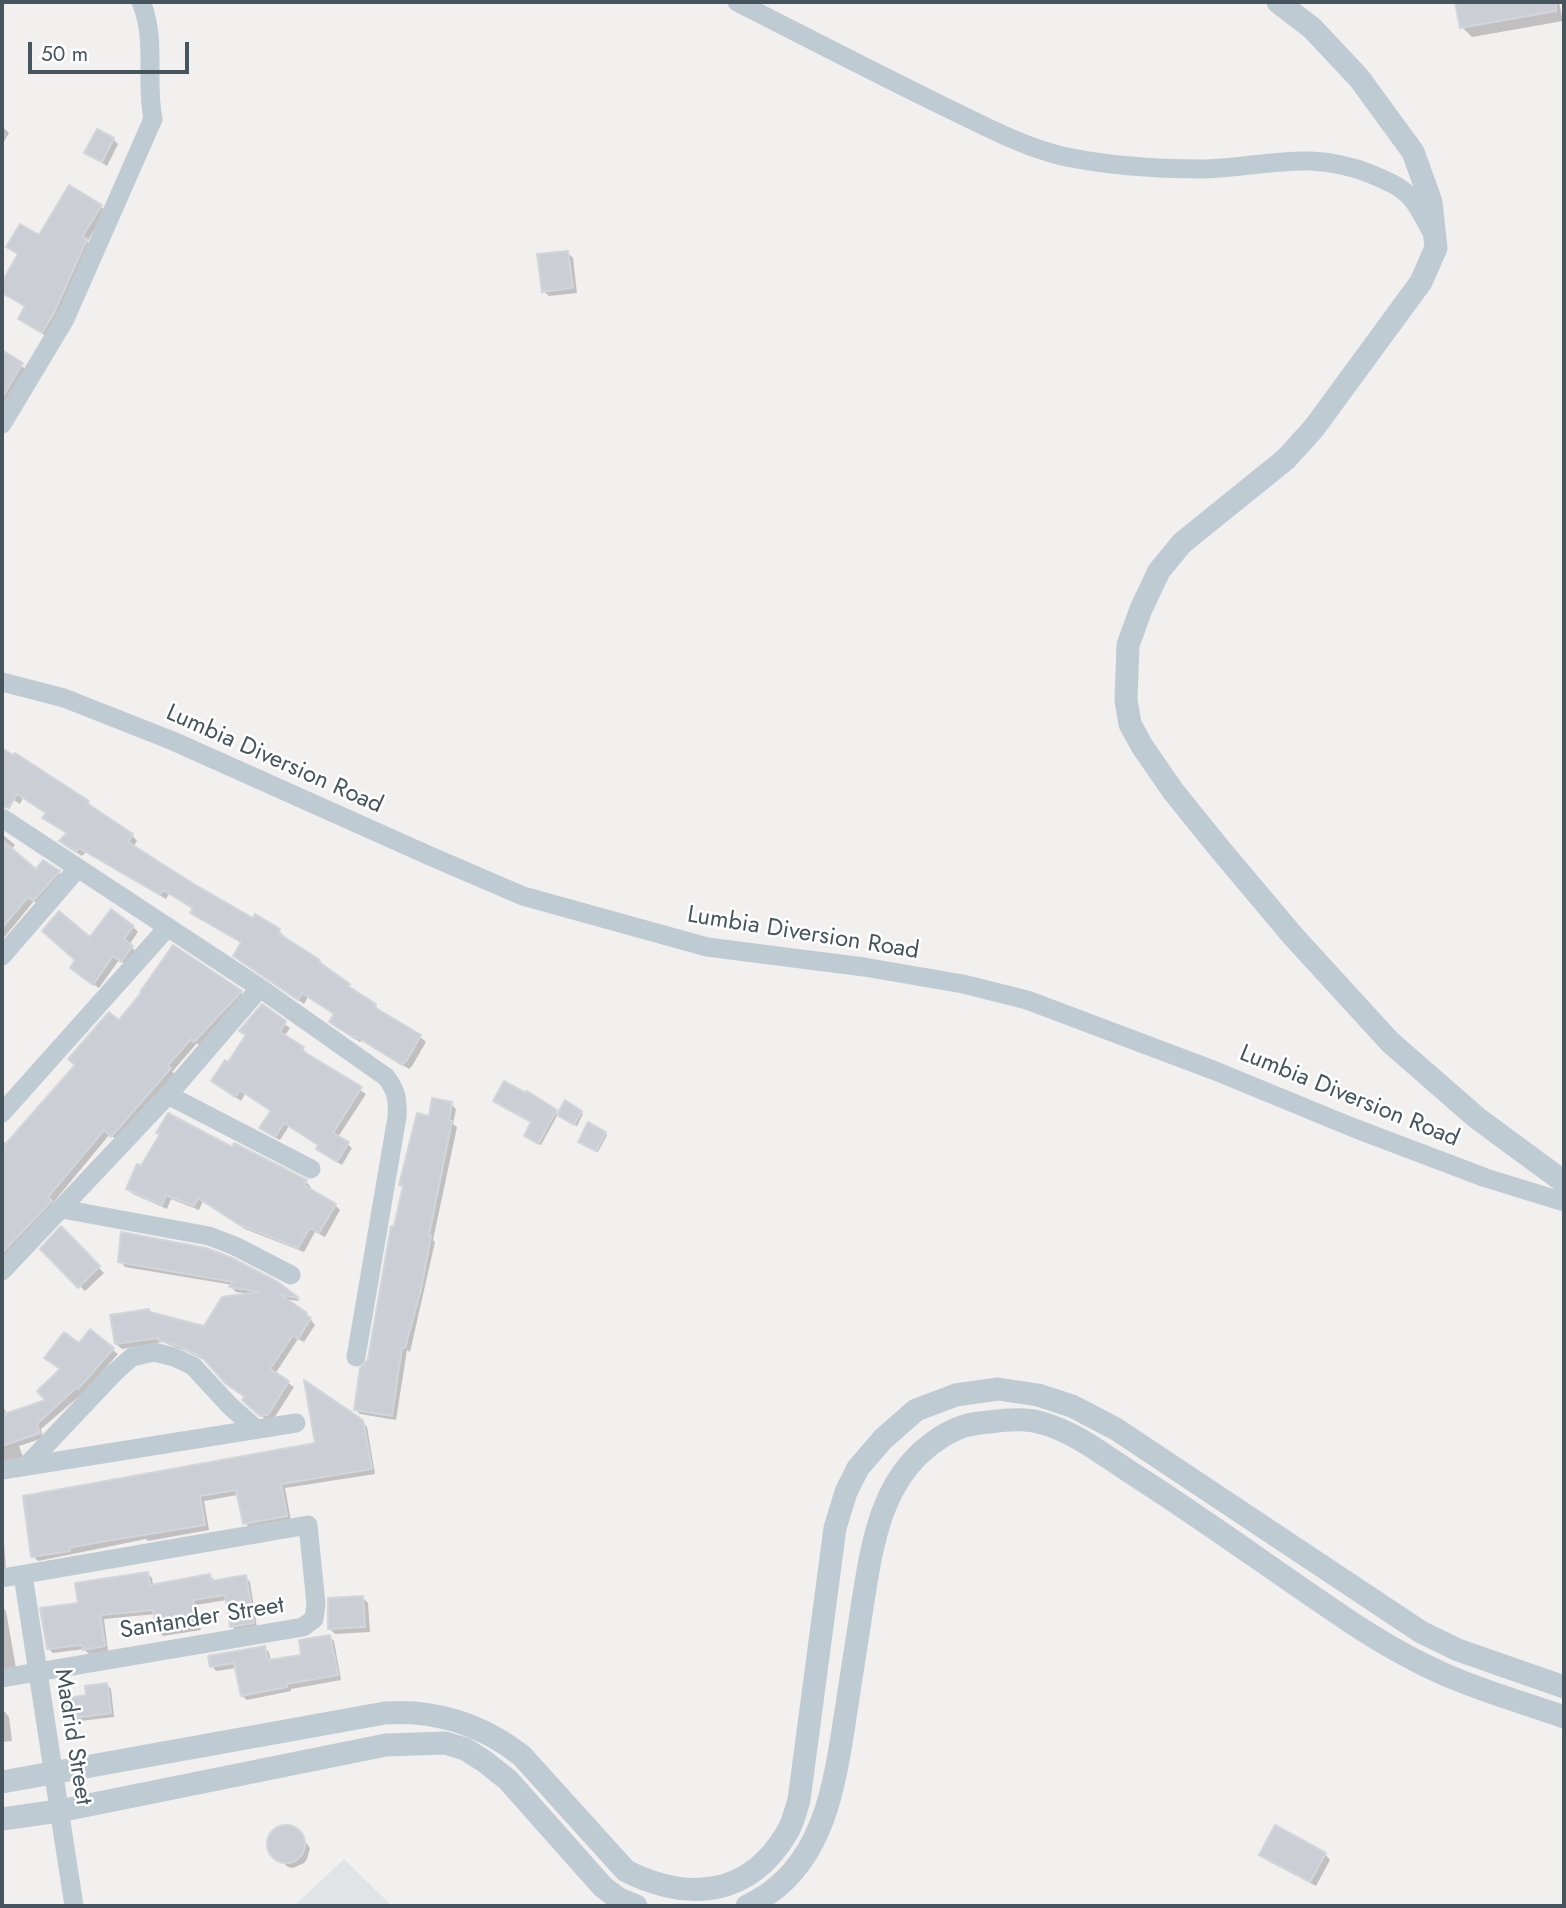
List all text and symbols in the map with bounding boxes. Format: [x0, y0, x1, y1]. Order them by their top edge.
scale bar [32, 28, 192, 72]
text: 50 m [41, 39, 88, 69]
street label: Lumbia Diversion Road [161, 699, 387, 821]
street label: Lumbia Diversion Road [685, 901, 921, 967]
street label: Lumbia Diversion Road [1235, 1040, 1463, 1154]
street label: Santander Street [118, 1592, 286, 1646]
street label: Madrid Street [47, 1667, 97, 1807]

